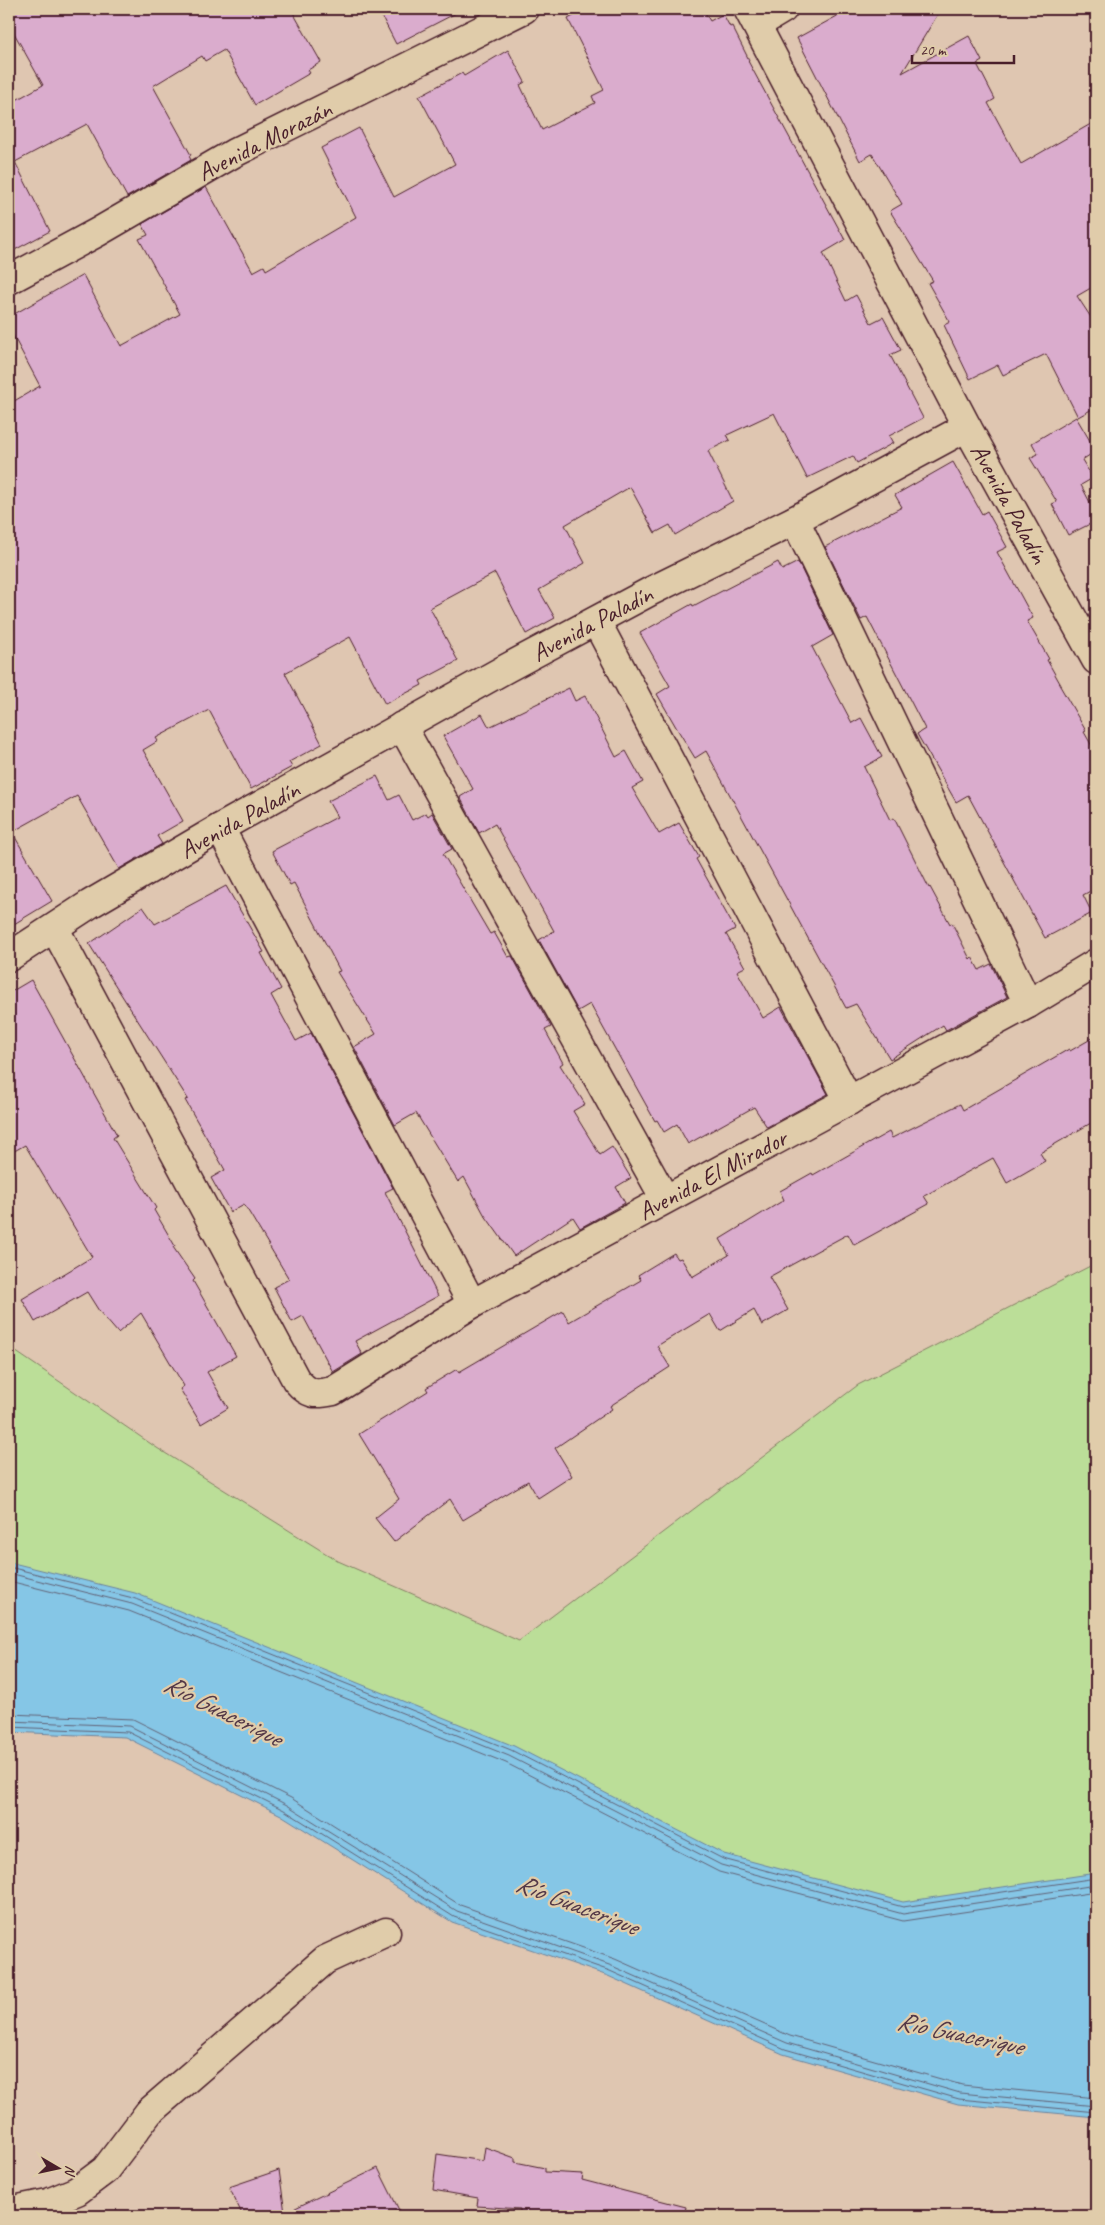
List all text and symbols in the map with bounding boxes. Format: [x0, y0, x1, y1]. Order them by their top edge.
scale bar [912, 32, 1015, 64]
text: 20 m [920, 41, 947, 60]
street label: Avenida Morazán [192, 93, 338, 188]
street label: Avenida Paladín [963, 438, 1056, 570]
street label: Avenida Paladín [526, 578, 659, 669]
street label: Avenida Paladín [174, 773, 306, 866]
street label: Avenida El Mirador [633, 1121, 795, 1228]
water label: Río Guacerique [159, 1667, 291, 1756]
water label: Río Guacerique [512, 1866, 646, 1944]
water label: Río Guacerique [894, 2004, 1030, 2064]
north arrow [32, 2142, 82, 2192]
text: N [61, 2164, 79, 2178]

